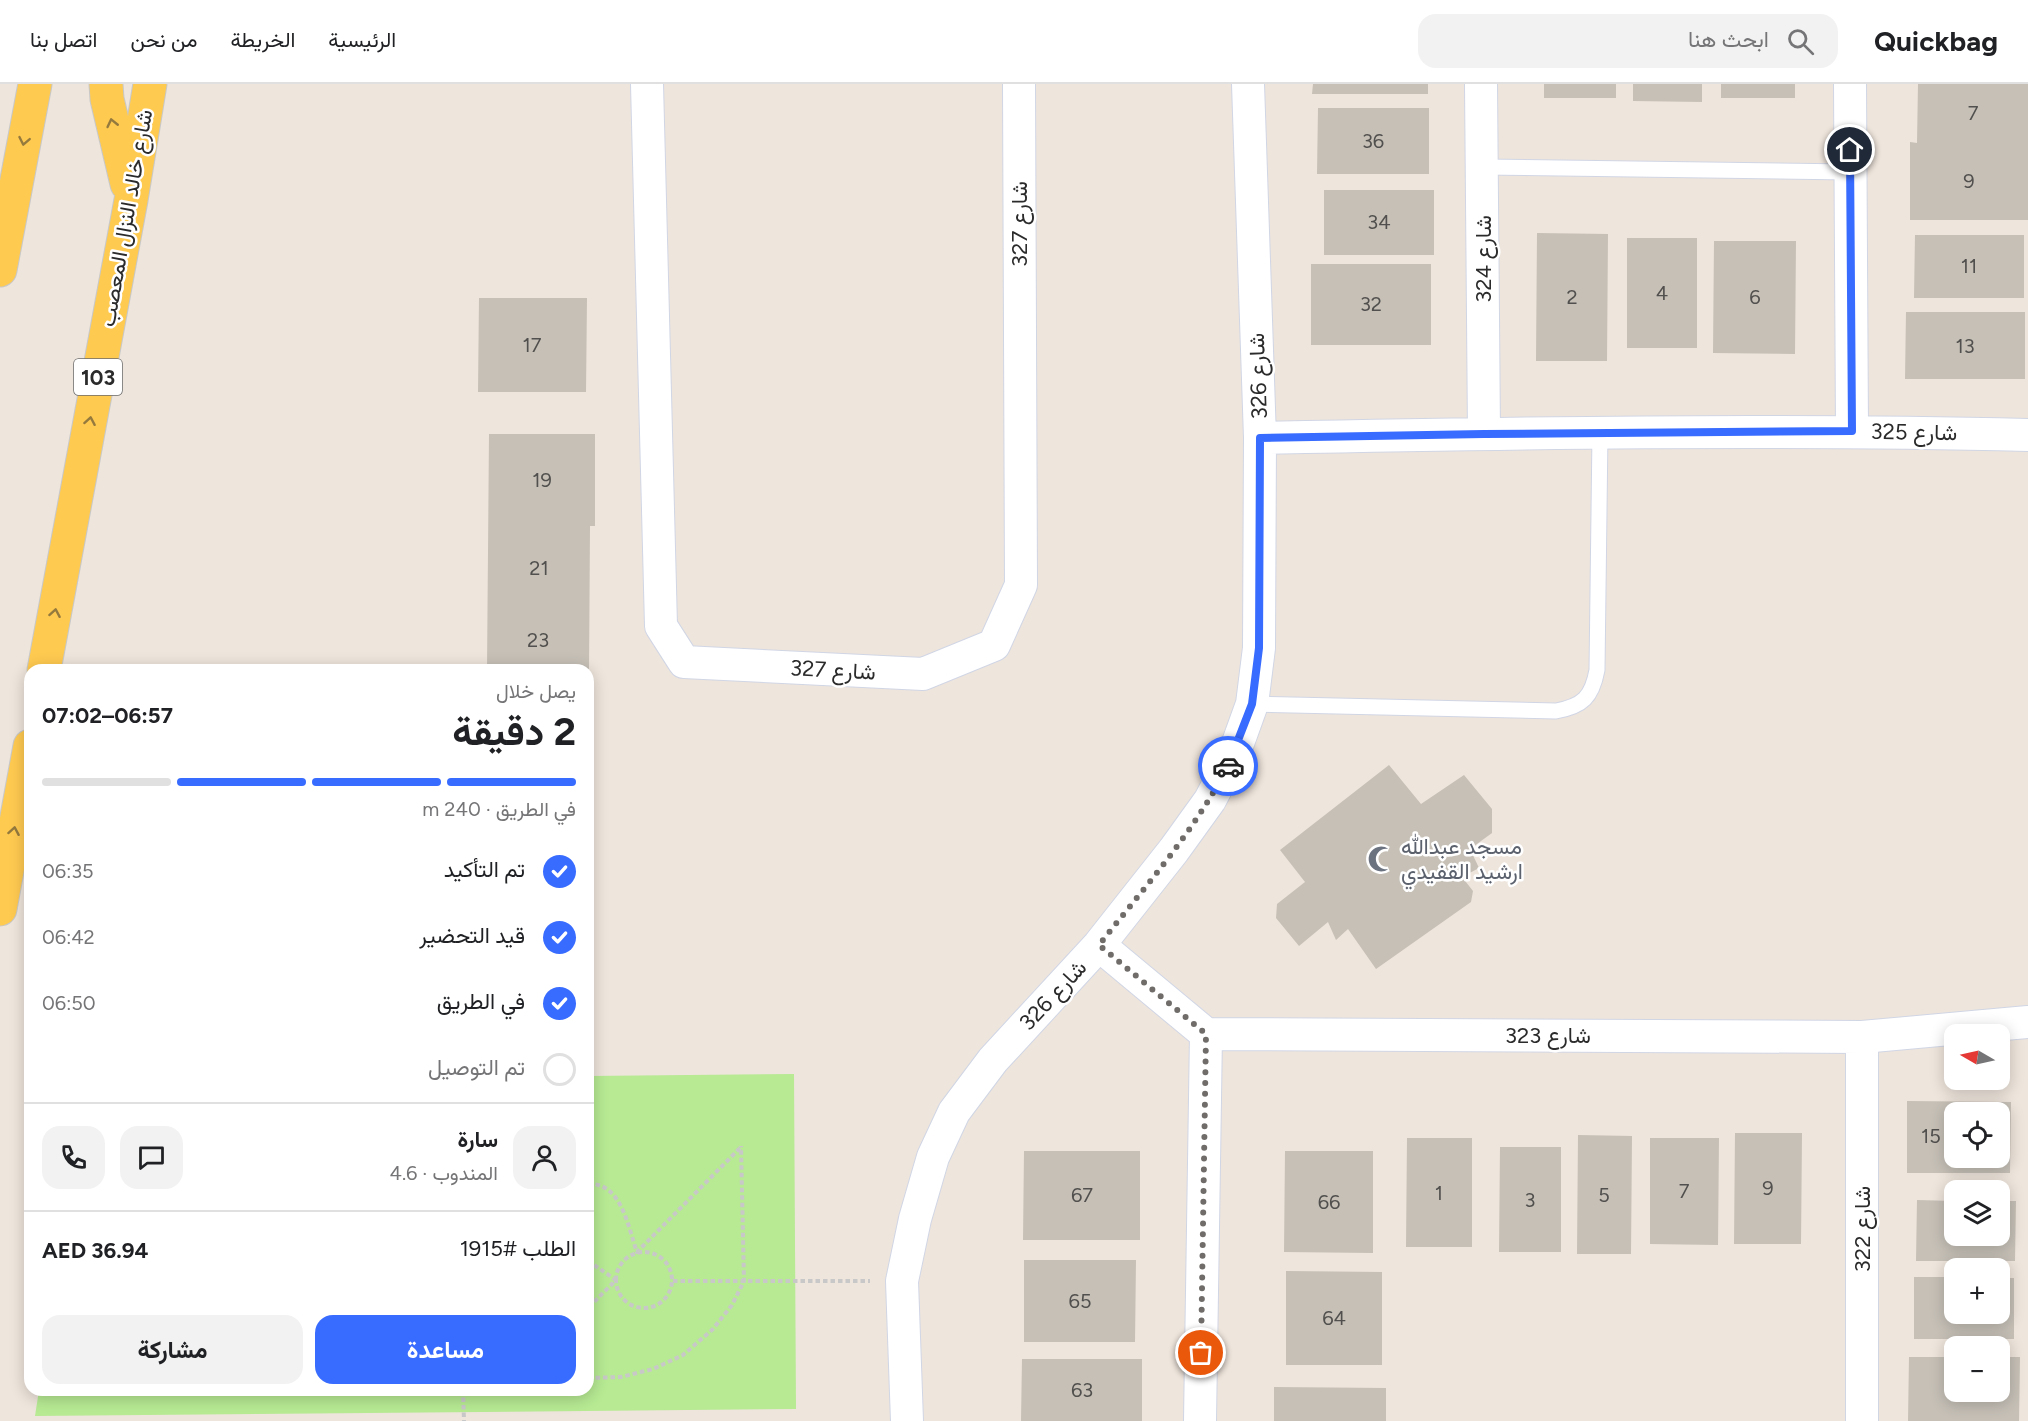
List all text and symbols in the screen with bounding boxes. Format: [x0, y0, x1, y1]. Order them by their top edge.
search box [1418, 14, 1838, 68]
text: Quickbag [1874, 24, 1998, 58]
icon: search [1784, 25, 1817, 58]
text: ابحث هنا [1688, 26, 1769, 53]
text: اتصل بنا [30, 27, 97, 52]
text: من نحن [130, 27, 197, 52]
text: الخريطة [230, 27, 295, 52]
text: الرئيسية [328, 27, 396, 52]
house number: 7 [1968, 101, 1979, 125]
street label: شارع خالد النزال المعصب [94, 107, 159, 329]
one-way arrow [107, 118, 120, 128]
pin [1824, 124, 1875, 175]
house number: 36 [1362, 129, 1384, 153]
icon: home [1833, 133, 1866, 166]
one-way arrow [18, 136, 31, 146]
house number: 9 [1963, 169, 1975, 193]
street label: شارع 327 [1006, 181, 1034, 267]
house number: 34 [1367, 210, 1391, 234]
street label: شارع 324 [1470, 215, 1498, 303]
house number: 11 [1961, 254, 1977, 278]
house number: 4 [1656, 281, 1668, 305]
house number: 2 [1566, 285, 1578, 309]
house number: 6 [1749, 285, 1761, 309]
house number: 32 [1360, 292, 1382, 316]
street label: شارع 326 [1243, 332, 1274, 420]
house number: 17 [523, 333, 542, 357]
house number: 13 [1955, 334, 1975, 358]
road number: 103 [74, 359, 122, 395]
one-way arrow [83, 417, 96, 427]
street label: شارع 325 [1870, 418, 1958, 447]
house number: 19 [532, 468, 552, 492]
house number: 21 [529, 556, 549, 580]
one-way arrow [48, 608, 60, 618]
house number: 23 [527, 628, 549, 652]
street label: شارع 327 [789, 654, 877, 687]
text: يصل خلال [496, 679, 576, 703]
text: 06:57–07:02 [42, 702, 173, 729]
text: 2 دقيقة [452, 708, 576, 755]
courier [1198, 736, 1258, 796]
icon: car [1212, 750, 1245, 783]
text: في الطريق · 240 m [422, 797, 576, 821]
one-way arrow [8, 826, 20, 835]
place label: مسجد عبدالله ارشيد القفيدي [1401, 833, 1523, 890]
mosque icon: مسجد عبدالله ارشيد القفيدي [1366, 844, 1396, 874]
icon: check [543, 855, 576, 888]
text: تم التأكيد [444, 856, 525, 883]
text: 06:35 [42, 859, 94, 883]
icon: check [543, 921, 576, 954]
text: قيد التحضير [419, 922, 525, 949]
text: 06:42 [42, 925, 95, 949]
street label: شارع 326 [1014, 954, 1093, 1036]
icon: check [543, 987, 576, 1020]
text: في الطريق [437, 988, 525, 1015]
text: 06:50 [42, 991, 96, 1015]
street label: شارع 323 [1505, 1022, 1591, 1050]
north arrow [1944, 1024, 2010, 1090]
map controls [1944, 1024, 2010, 1402]
text: تم التوصيل [428, 1054, 525, 1081]
button: locate [1944, 1102, 2010, 1168]
house number: 15 [1921, 1124, 1941, 1148]
button: phone [42, 1126, 105, 1189]
button: chat [120, 1126, 183, 1189]
text: سارة [457, 1126, 498, 1153]
button: person [513, 1126, 576, 1189]
text: المندوب · 4.6 [390, 1161, 498, 1185]
house number: 9 [1762, 1176, 1774, 1200]
house number: 7 [1679, 1179, 1690, 1203]
button: layers [1944, 1180, 2010, 1246]
house number: 1 [1435, 1181, 1443, 1205]
house number: 67 [1071, 1183, 1093, 1207]
house number: 5 [1598, 1183, 1610, 1207]
street label: شارع 322 [1849, 1186, 1877, 1272]
house number: 3 [1525, 1188, 1535, 1212]
house number: 66 [1318, 1190, 1340, 1214]
text: الطلب #1915 [460, 1235, 576, 1262]
text: AED 36.94 [42, 1237, 148, 1264]
button: + [1944, 1258, 2010, 1324]
house number: 65 [1069, 1289, 1091, 1313]
house number: 64 [1322, 1306, 1346, 1330]
button: مشاركة [42, 1315, 303, 1384]
button: مساعدة [315, 1315, 576, 1384]
pin [1175, 1327, 1226, 1378]
icon: bag [1184, 1336, 1217, 1369]
button: − [1944, 1336, 2010, 1402]
house number: 63 [1071, 1378, 1093, 1402]

